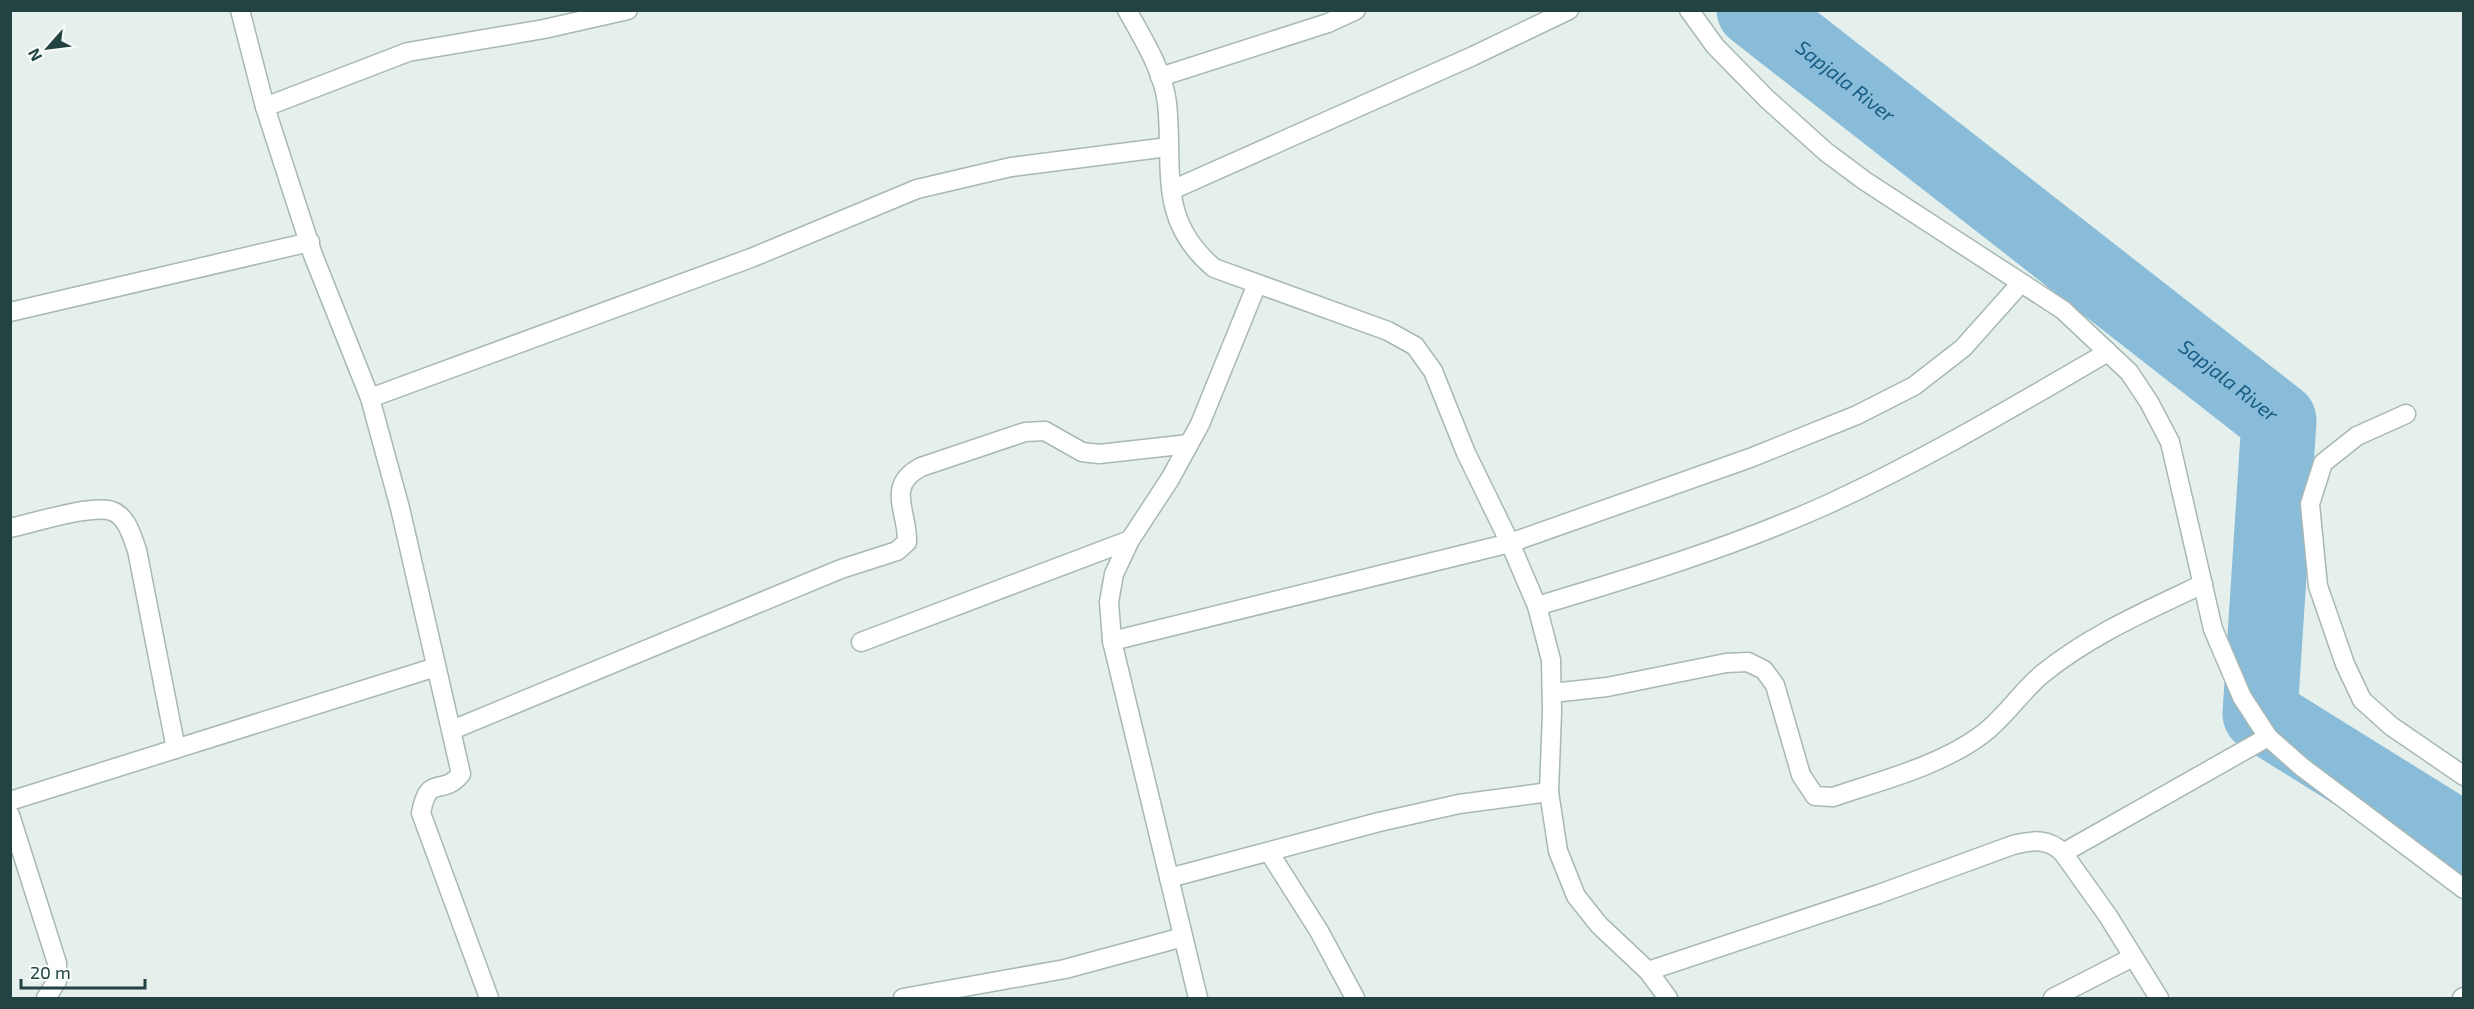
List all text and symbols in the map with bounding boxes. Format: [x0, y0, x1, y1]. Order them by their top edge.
north arrow [18, 18, 78, 78]
water label: Sapjala River [1792, 35, 1901, 127]
text: N [23, 46, 45, 65]
water label: Sapjala River [2175, 334, 2284, 426]
scale bar [21, 952, 146, 990]
text: 20 m [30, 961, 71, 983]

